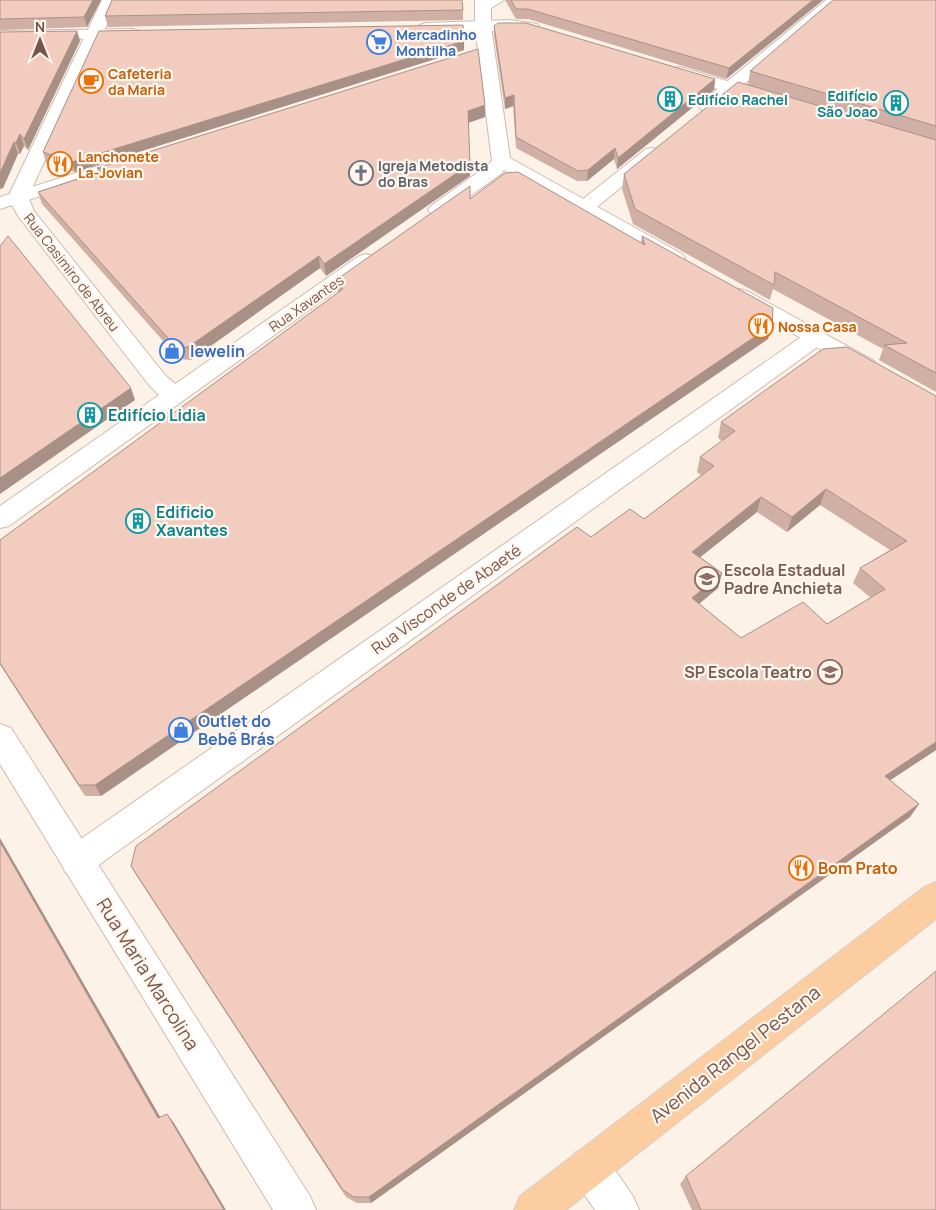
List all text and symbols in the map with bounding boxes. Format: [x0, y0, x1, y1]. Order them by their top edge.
north arrow [15, 15, 65, 65]
text: N [35, 17, 45, 36]
place label: Mercadinho Montilha [396, 25, 477, 60]
supermarket icon: Mercadinho Montilha [366, 29, 392, 55]
place label: Cafeteria da Maria [108, 64, 172, 99]
cafe icon: Cafeteria da Maria [78, 68, 104, 94]
building icon: Edifício Rachel [657, 86, 683, 112]
place label: Edifício São Joao [817, 86, 878, 121]
place label: Edifício Rachel [688, 90, 788, 109]
building icon: Edifício São Joao [883, 90, 909, 116]
place label: Lanchonete La-Jovian [78, 147, 159, 182]
restaurant icon: Lanchonete La-Jovian [47, 151, 73, 177]
place label: Igreja Metodista do Bras [378, 156, 488, 191]
church icon: Igreja Metodista do Bras [348, 160, 374, 186]
street label: Rua Casimiro de Abreu [20, 209, 124, 335]
street label: Rua Xavantes [265, 270, 347, 336]
restaurant icon: Nossa Casa [748, 313, 774, 339]
place label: Nossa Casa [778, 317, 857, 336]
shop icon: Iewelin [159, 338, 185, 364]
place label: Iewelin [190, 340, 245, 362]
building icon: Edifício Lidia [77, 402, 103, 428]
place label: Edifício Lidia [108, 404, 206, 426]
place label: Edificio Xavantes [156, 501, 228, 541]
building icon: Edificio Xavantes [125, 508, 151, 534]
street label: Rua Visconde de Abaeté [367, 539, 525, 659]
place label: Escola Estadual Padre Anchieta [724, 559, 846, 599]
school or university icon: Escola Estadual Padre Anchieta [694, 566, 720, 592]
school or university icon: SP Escola Teatro [817, 659, 843, 685]
place label: SP Escola Teatro [684, 661, 812, 683]
place label: Outlet do Bebê Brás [198, 710, 275, 750]
shop icon: Outlet do Bebê Brás [168, 717, 194, 743]
restaurant icon: Bom Prato [788, 855, 814, 881]
place label: Bom Prato [818, 857, 898, 879]
street label: Rua Maria Marcolina [91, 893, 205, 1055]
street label: Avenida Rangel Pestana [644, 979, 826, 1129]

